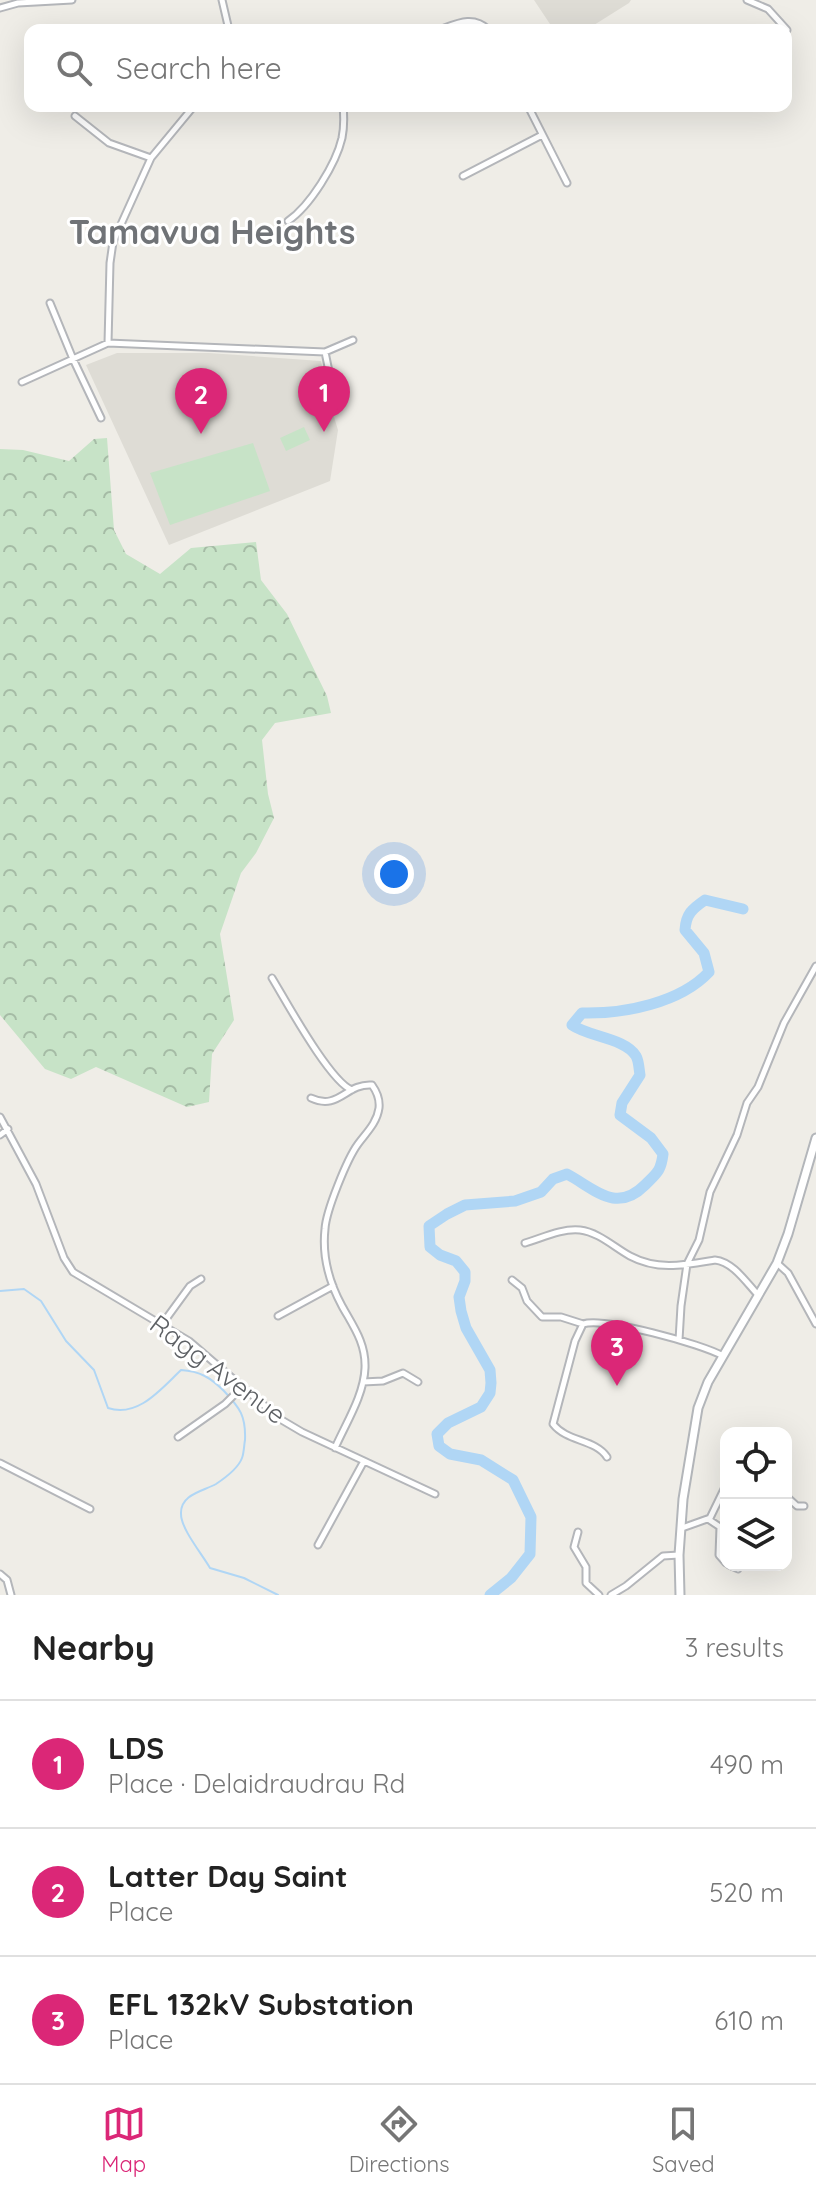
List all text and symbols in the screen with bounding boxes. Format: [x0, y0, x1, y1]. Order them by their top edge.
search box [24, 24, 792, 112]
icon: search [52, 46, 96, 90]
text: Search here [116, 49, 282, 87]
district label: Tamavua Heights [69, 210, 355, 253]
pin: 1 [298, 366, 350, 432]
pin: 2 [175, 368, 227, 434]
your location [374, 854, 414, 894]
street label: Ragg Avenue [143, 1307, 293, 1431]
pin: 3 [591, 1320, 643, 1386]
map controls [720, 1427, 792, 1571]
button: locate [720, 1427, 792, 1499]
button: layers [720, 1499, 792, 1571]
text: Nearby [32, 1626, 155, 1669]
text: 3 results [685, 1631, 784, 1664]
text: LDS [108, 1729, 164, 1767]
text: 1 [53, 1748, 63, 1781]
text: 490 m [710, 1748, 784, 1781]
text: Place · Delaidraudrau Rd [108, 1767, 405, 1800]
text: Latter Day Saint [108, 1857, 348, 1895]
text: 2 [51, 1876, 65, 1909]
text: 520 m [709, 1876, 784, 1909]
text: Place [108, 1895, 173, 1928]
text: EFL 132kV Substation [108, 1985, 414, 2023]
text: 3 [51, 2004, 65, 2037]
text: 610 m [714, 2004, 784, 2037]
text: Place [108, 2023, 173, 2056]
tab: Map [101, 2102, 146, 2178]
tab: Directions [349, 2102, 449, 2178]
tab: Saved [652, 2102, 715, 2178]

